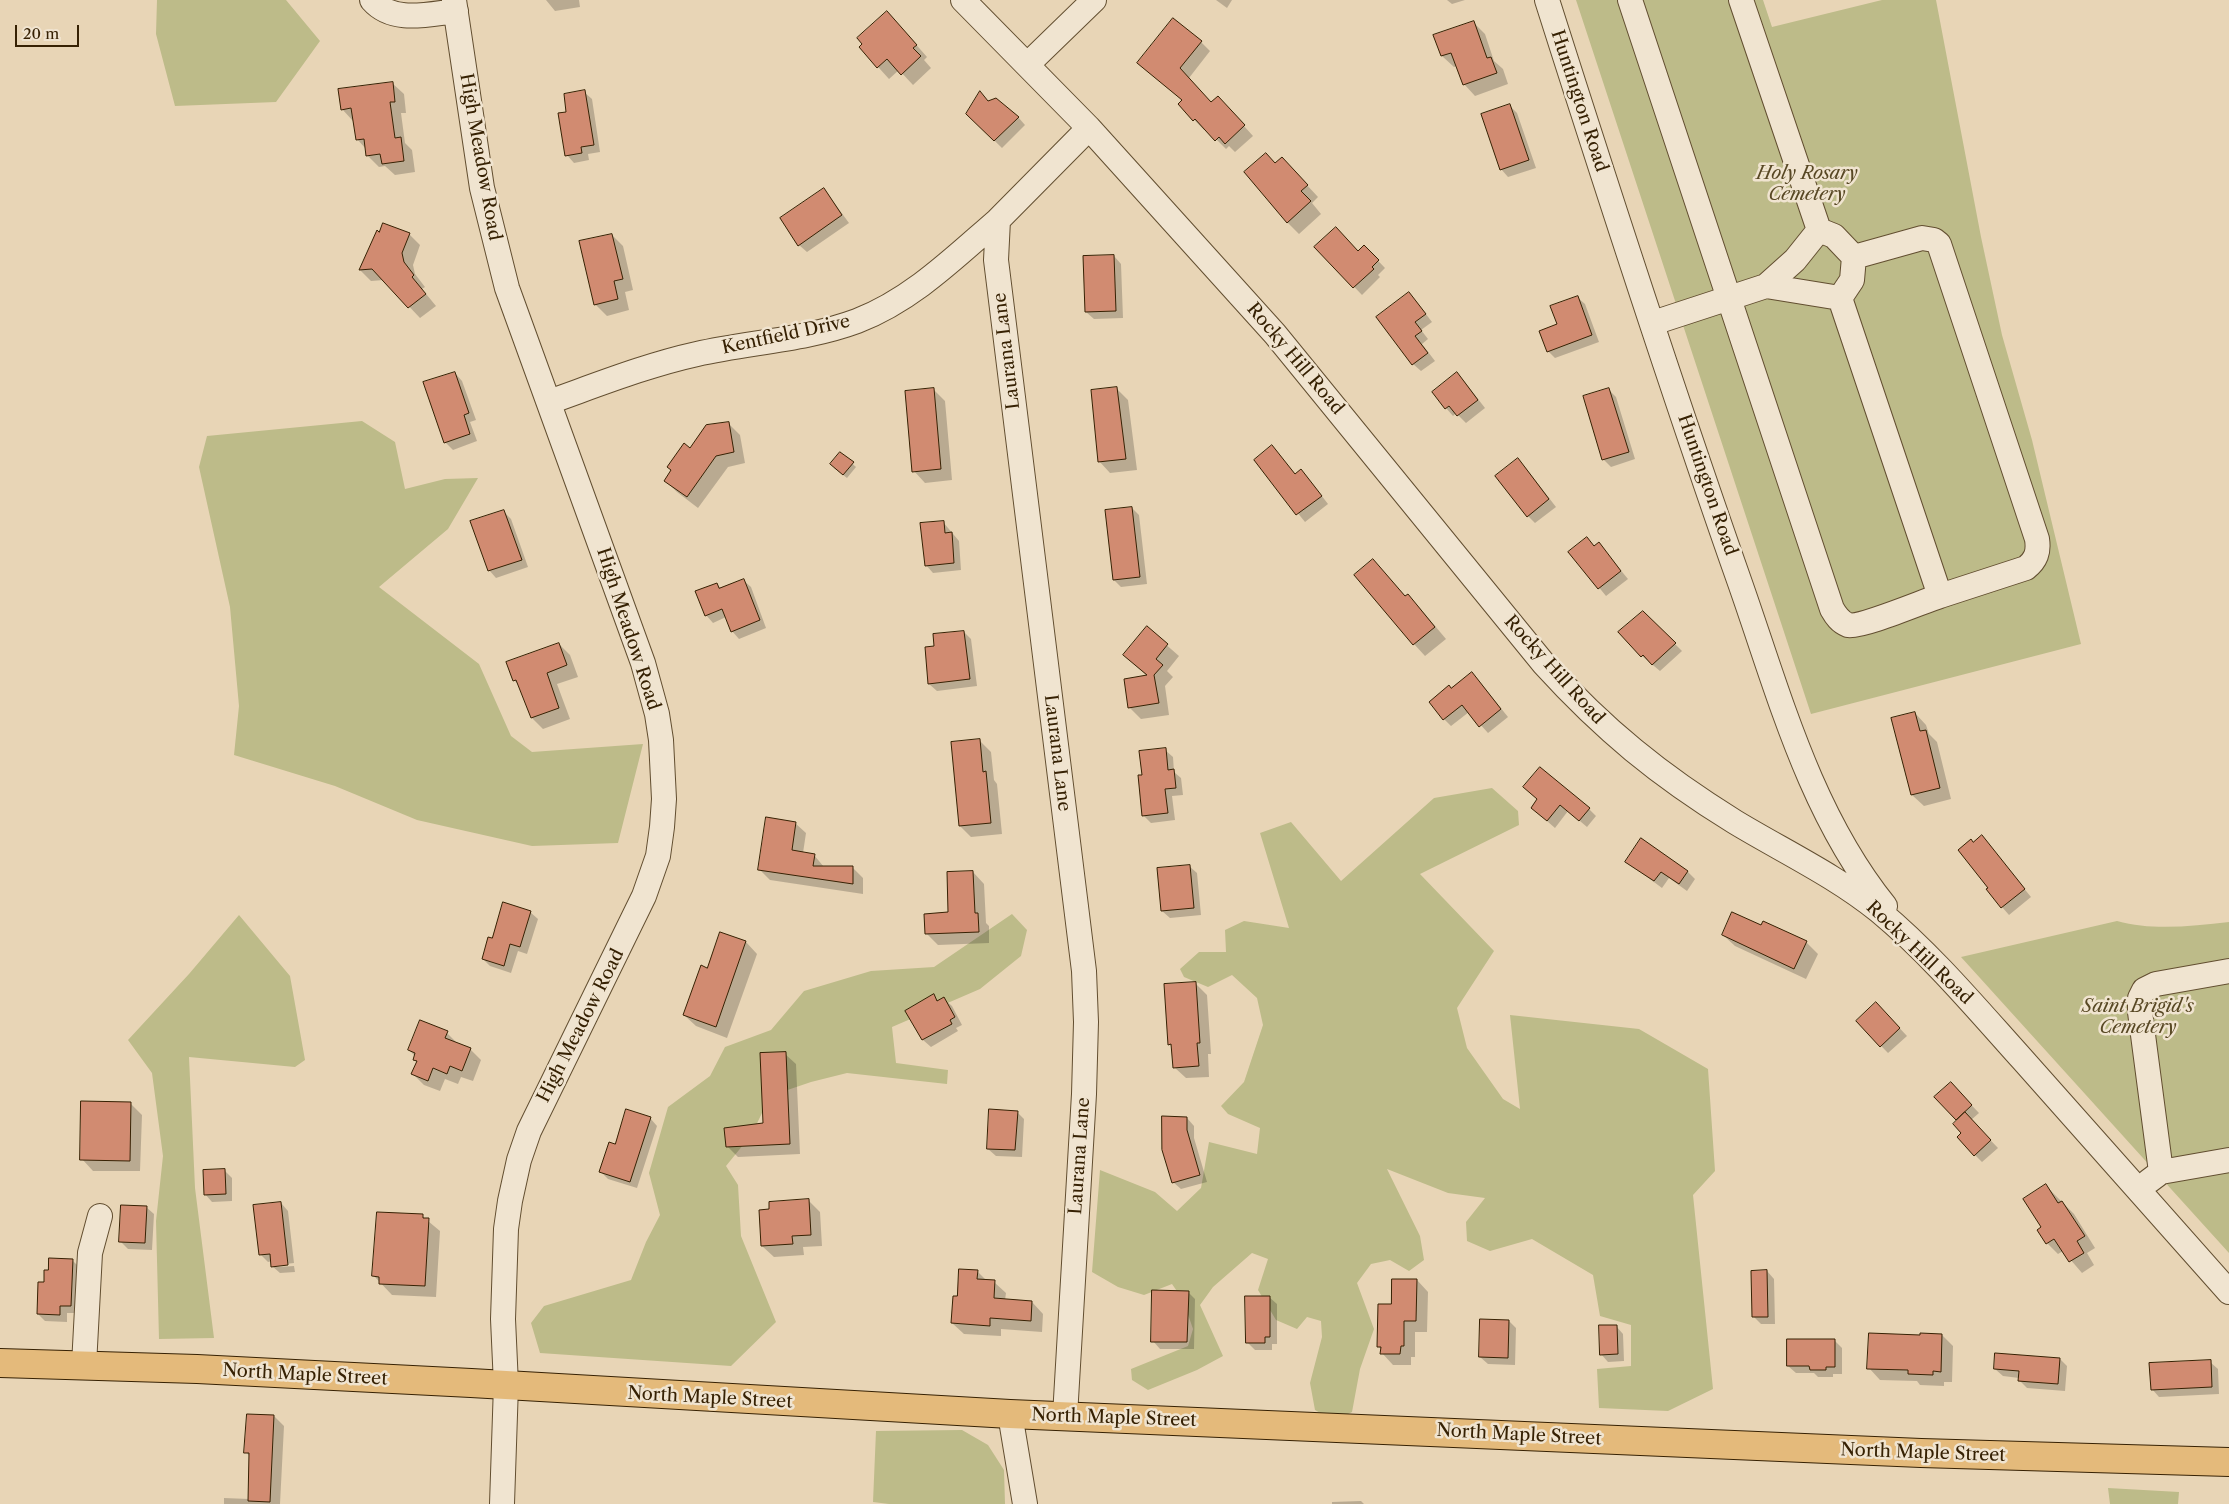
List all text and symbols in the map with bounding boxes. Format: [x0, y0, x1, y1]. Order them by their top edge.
scale bar [18, 15, 81, 47]
text: 20 m [23, 24, 59, 43]
street label: Huntington Road [1546, 27, 1612, 175]
street label: High Meadow Road [455, 72, 505, 242]
park label: Holy Rosary Cemetery [1756, 163, 1858, 205]
street label: Laurana Lane [989, 291, 1025, 411]
street label: Rocky Hill Road [1242, 299, 1348, 419]
street label: Kentfield Drive [720, 311, 852, 359]
street label: Huntington Road [1673, 411, 1741, 559]
street label: High Meadow Road [592, 545, 664, 713]
street label: Rocky Hill Road [1499, 611, 1609, 729]
street label: Laurana Lane [1039, 693, 1075, 813]
street label: Rocky Hill Road [1861, 897, 1977, 1009]
street label: High Meadow Road [533, 946, 629, 1106]
park label: Saint Brigid's Cemetery [2082, 996, 2194, 1038]
street label: Laurana Lane [1065, 1097, 1095, 1215]
street label: North Maple Street [222, 1360, 388, 1390]
street label: North Maple Street [627, 1383, 793, 1413]
street label: North Maple Street [1031, 1404, 1197, 1432]
street label: North Maple Street [1436, 1420, 1602, 1450]
street label: North Maple Street [1840, 1439, 2006, 1467]

